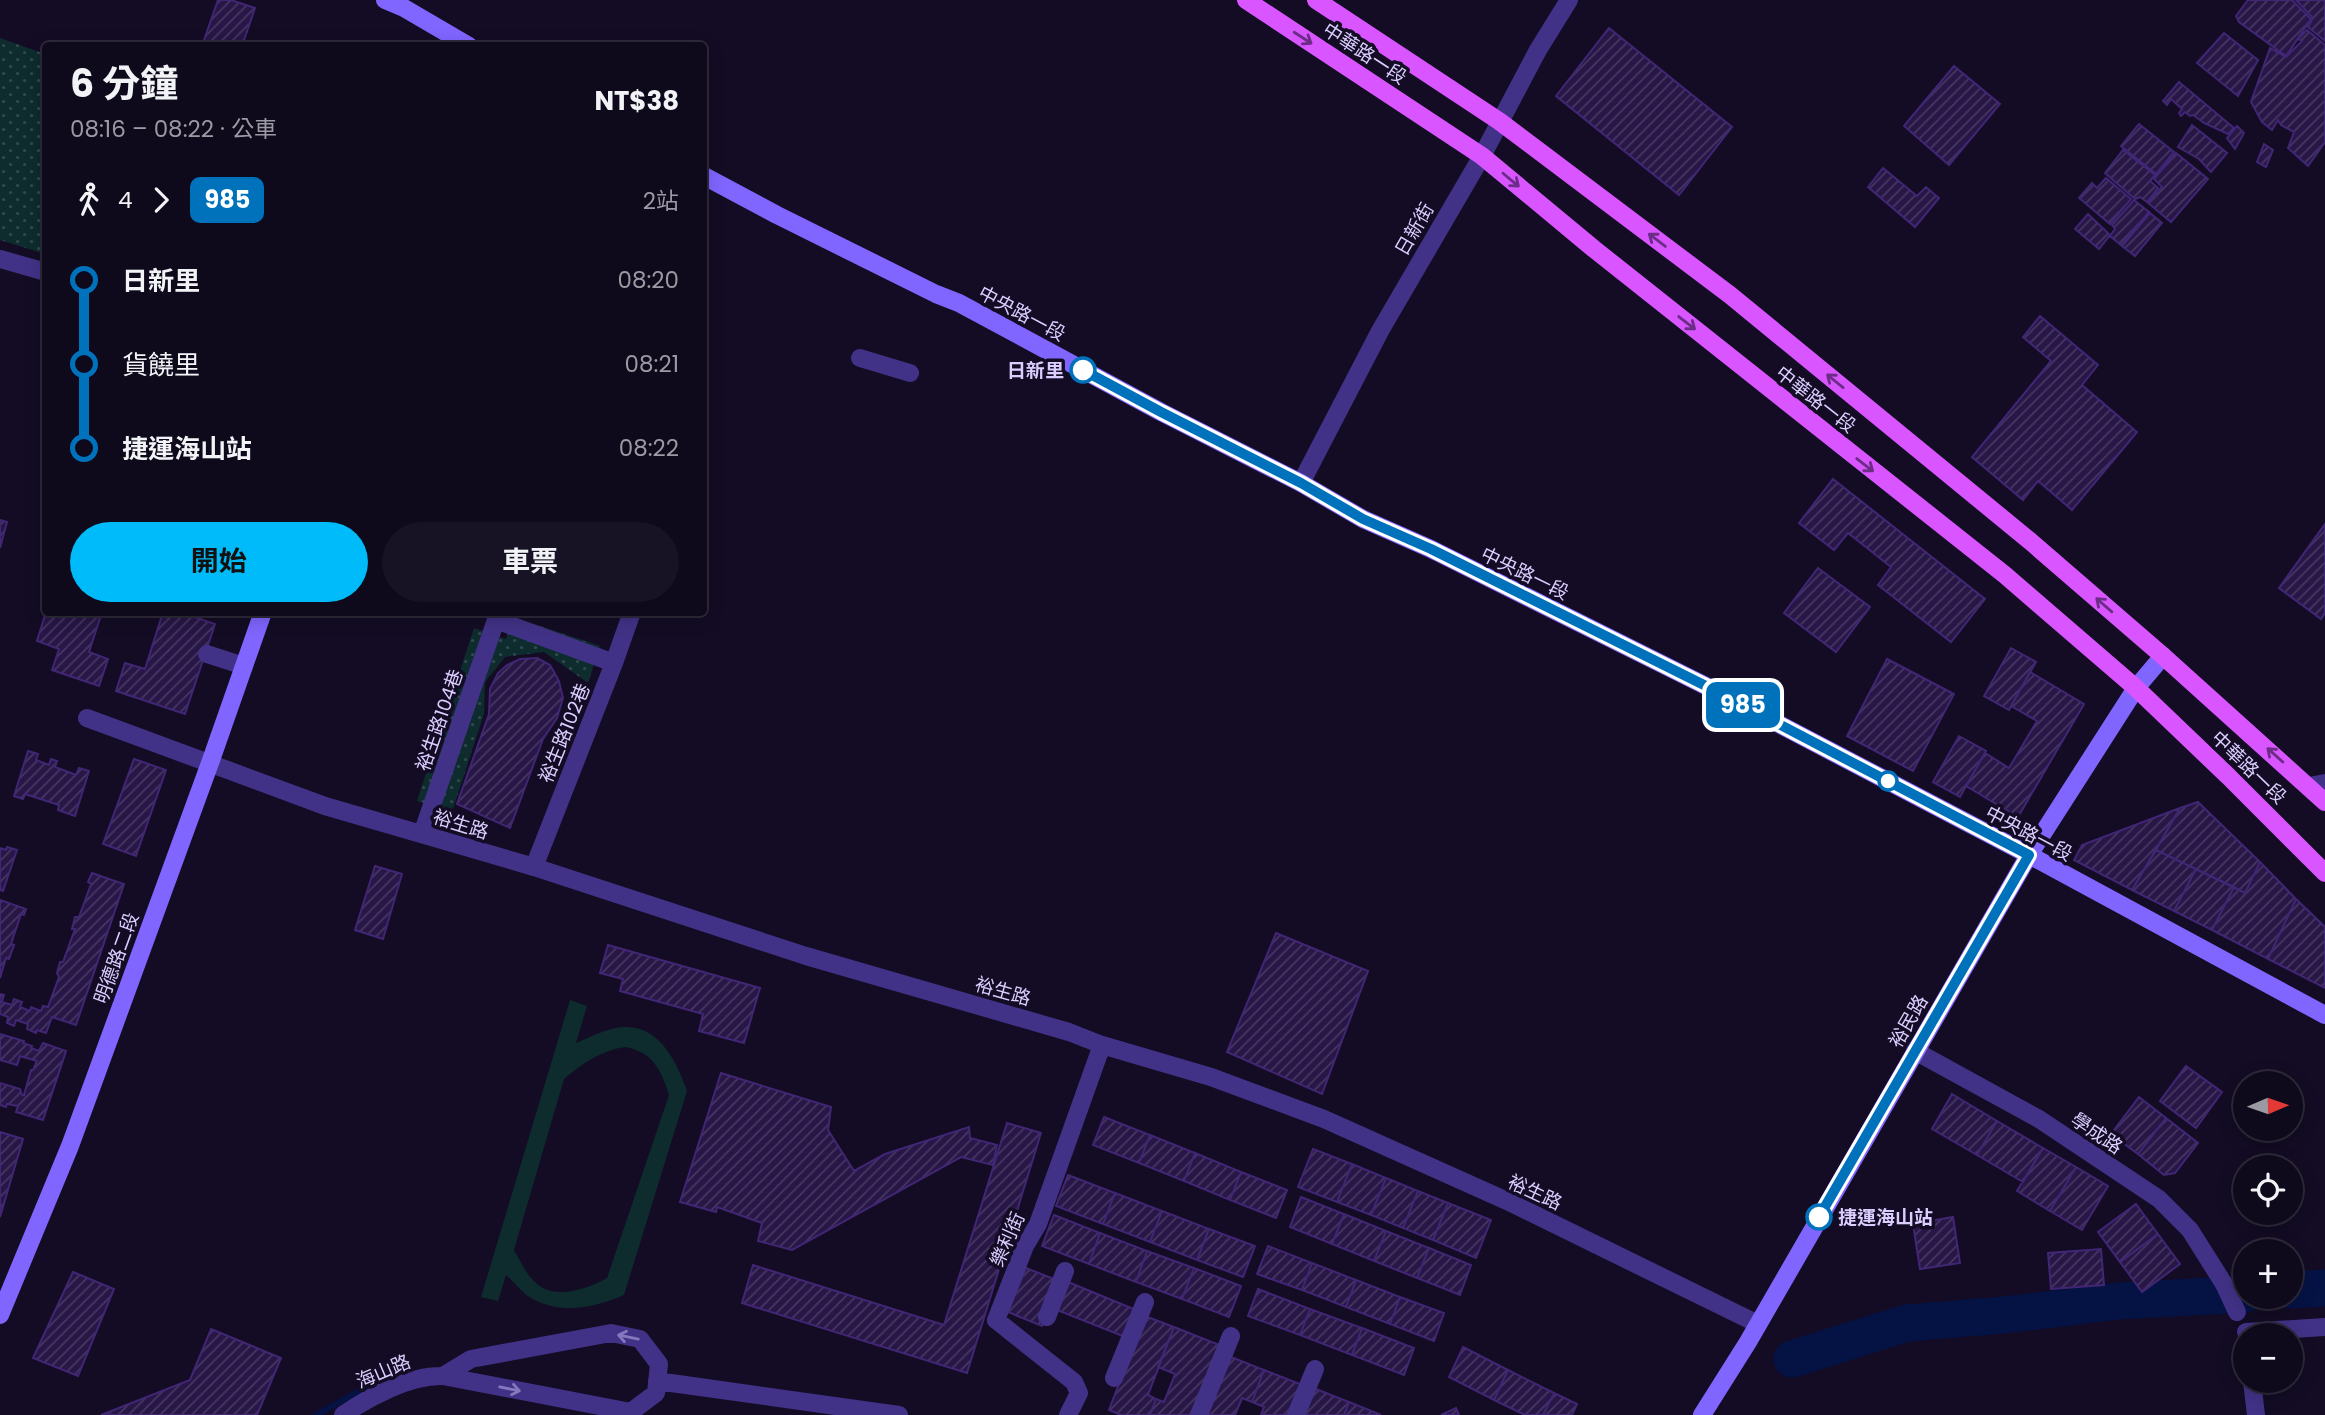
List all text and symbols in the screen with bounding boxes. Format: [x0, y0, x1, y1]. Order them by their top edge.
street label: 中華路一段 [1318, 16, 1412, 91]
one-way arrow [1293, 30, 1312, 45]
text: 6 分鐘 [70, 57, 178, 110]
text: NT$38 [594, 83, 679, 119]
text: 08:16 – 08:22 · 公車 [70, 113, 277, 145]
one-way arrow [1501, 172, 1519, 188]
icon: walk [70, 181, 108, 219]
icon: forward [142, 181, 180, 219]
text: 985 [204, 183, 250, 216]
text: 4 [118, 184, 132, 216]
text: 2站 [643, 185, 679, 217]
street label: 日新街 [1388, 198, 1440, 261]
one-way arrow [1648, 233, 1666, 248]
text: 日新里 [122, 263, 200, 299]
text: 08:20 [617, 264, 679, 296]
street label: 中央路一段 [973, 279, 1070, 348]
one-way arrow [1678, 316, 1696, 331]
text: 貨饒里 [122, 347, 200, 383]
text: 08:21 [625, 348, 679, 380]
place label: 日新里 [1007, 357, 1064, 384]
marker: 日新里 [1070, 357, 1096, 383]
street label: 中華路一段 [1770, 360, 1861, 439]
one-way arrow [1827, 373, 1845, 389]
text: 捷運海山站 [122, 431, 252, 467]
text: 08:22 [619, 432, 679, 464]
one-way arrow [1856, 457, 1874, 472]
button: 開始 [70, 522, 368, 602]
button: 車票 [382, 522, 679, 602]
street label: 中央路一段 [1476, 540, 1573, 606]
one-way arrow [2095, 597, 2113, 613]
street label: 裕生路104巷 [409, 666, 469, 775]
street label: 裕生路102巷 [532, 679, 597, 787]
line badge: 985 [1703, 682, 1783, 728]
text: 985 [1720, 688, 1766, 721]
street label: 中華路一段 [2205, 725, 2292, 810]
one-way arrow [2267, 747, 2284, 764]
unlabelled marker [1878, 771, 1898, 791]
street label: 中央路一段 [1980, 799, 2077, 868]
street label: 裕生路 [430, 803, 492, 846]
street label: 明德路二段 [88, 909, 145, 1007]
street label: 裕生路 [972, 971, 1034, 1012]
street label: 裕民路 [1882, 990, 1934, 1053]
north arrow [2233, 1071, 2303, 1141]
map controls [2233, 1071, 2303, 1393]
street label: 學成路 [2066, 1106, 2128, 1161]
button: locate [2233, 1155, 2303, 1225]
street label: 裕生路 [1503, 1168, 1566, 1217]
marker: 捷運海山站 [1806, 1204, 1832, 1230]
place label: 捷運海山站 [1838, 1204, 1933, 1231]
street label: 樂利街 [984, 1208, 1031, 1271]
button: + [2233, 1239, 2303, 1309]
button: − [2233, 1323, 2303, 1393]
one-way arrow [617, 1329, 640, 1343]
street label: 海山路 [352, 1348, 415, 1395]
one-way arrow [498, 1382, 521, 1396]

